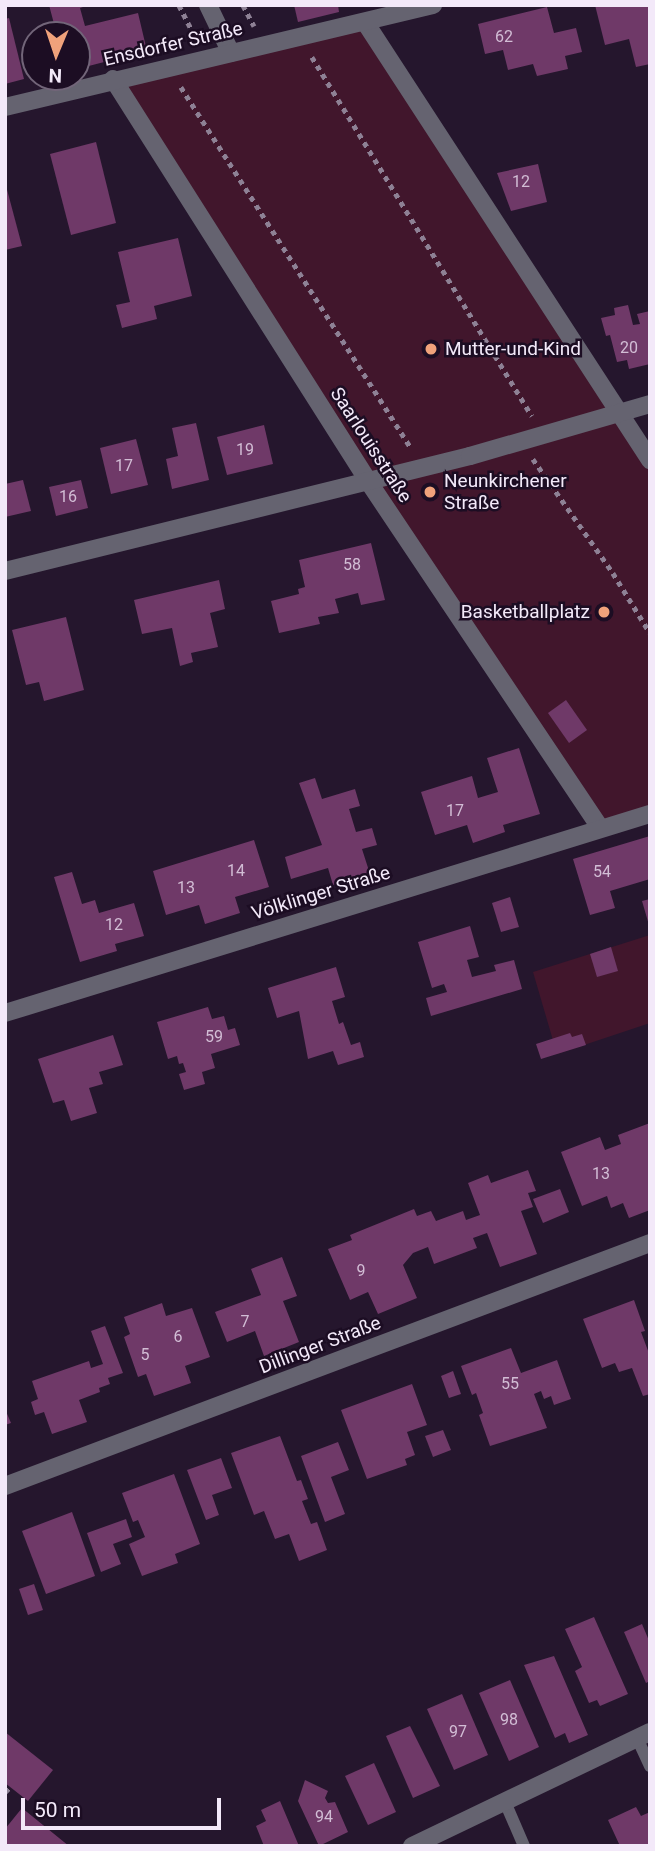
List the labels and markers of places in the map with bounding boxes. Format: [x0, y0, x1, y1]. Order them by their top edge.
place label: Mutter-und-Kind [445, 338, 581, 360]
marker: Mutter-und-Kind [423, 341, 439, 357]
place label: Neunkirchener Straße [444, 470, 567, 514]
marker: Neunkirchener Straße [422, 484, 438, 500]
place label: Basketballplatz [461, 601, 590, 623]
marker: Basketballplatz [596, 604, 612, 620]

